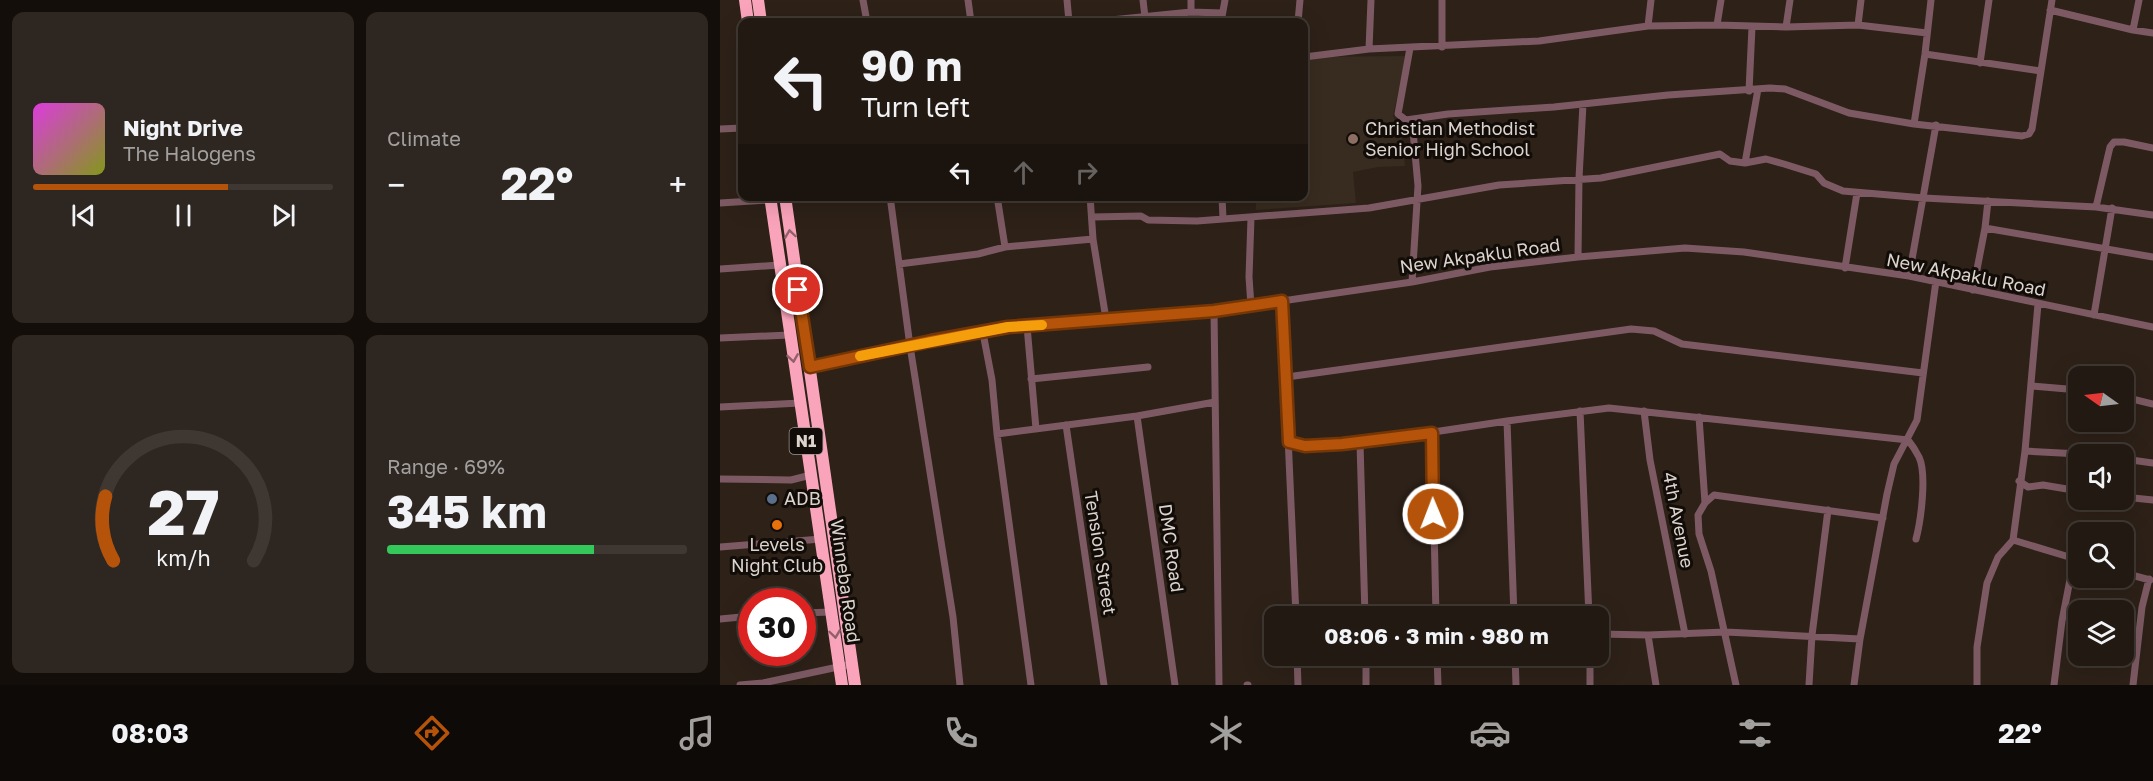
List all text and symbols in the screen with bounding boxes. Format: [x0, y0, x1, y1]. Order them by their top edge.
text: 90 m [861, 40, 962, 90]
icon: left [762, 42, 840, 120]
text: Turn left [861, 91, 970, 123]
text: Night Drive [123, 114, 243, 141]
place label: Christian Methodist Senior High School [1365, 117, 1535, 160]
text: Climate [387, 126, 461, 150]
marker: Christian Methodist Senior High School [1346, 132, 1360, 146]
text: The Halogens [123, 141, 256, 165]
text: 22° [501, 156, 573, 210]
icon: left [944, 156, 977, 189]
icon: ahead [1007, 156, 1040, 189]
icon: right [1070, 156, 1103, 189]
text: − [387, 165, 405, 204]
text: + [669, 165, 687, 204]
icon: previous [67, 199, 100, 232]
icon: pause [167, 199, 200, 232]
icon: next [267, 199, 300, 232]
one-way arrow [785, 229, 797, 239]
street label: New Akpaklu Road [1398, 233, 1562, 277]
street label: New Akpaklu Road [1885, 248, 2048, 300]
pin [772, 264, 823, 315]
icon: arrive [781, 273, 814, 306]
one-way arrow [786, 353, 799, 363]
north arrow [2068, 366, 2134, 432]
map controls [2068, 366, 2134, 666]
road number: N1 [790, 428, 823, 454]
button: sound [2068, 444, 2134, 510]
text: Range · 69% [387, 454, 505, 478]
street label: 4th Avenue [1659, 470, 1699, 570]
text: 27 [147, 474, 219, 549]
position arrow [1401, 482, 1465, 546]
text: 345 km [387, 484, 547, 538]
place label: ADB [784, 487, 821, 509]
street label: Tension Street [1080, 489, 1122, 616]
marker: ADB [765, 492, 779, 506]
street label: DMC Road [1155, 502, 1189, 593]
marker: Levels Night Club [770, 518, 784, 532]
street label: Winneba Road [826, 518, 866, 644]
button: search [2068, 522, 2134, 588]
place label: Levels Night Club [731, 533, 823, 576]
text: km/h [156, 545, 210, 571]
speed limit sign: 30 [738, 588, 816, 666]
button: layers [2068, 600, 2134, 666]
text: 08:06 · 3 min · 980 m [1324, 622, 1549, 649]
one-way arrow [828, 630, 840, 639]
icon: directions [411, 712, 453, 754]
icon: music [676, 712, 718, 754]
icon: phone [940, 712, 982, 754]
icon: climate [1205, 712, 1247, 754]
icon: car [1469, 712, 1511, 754]
icon: filters [1734, 712, 1776, 754]
text: 08:03 [111, 717, 189, 749]
text: 22° [1998, 717, 2042, 749]

